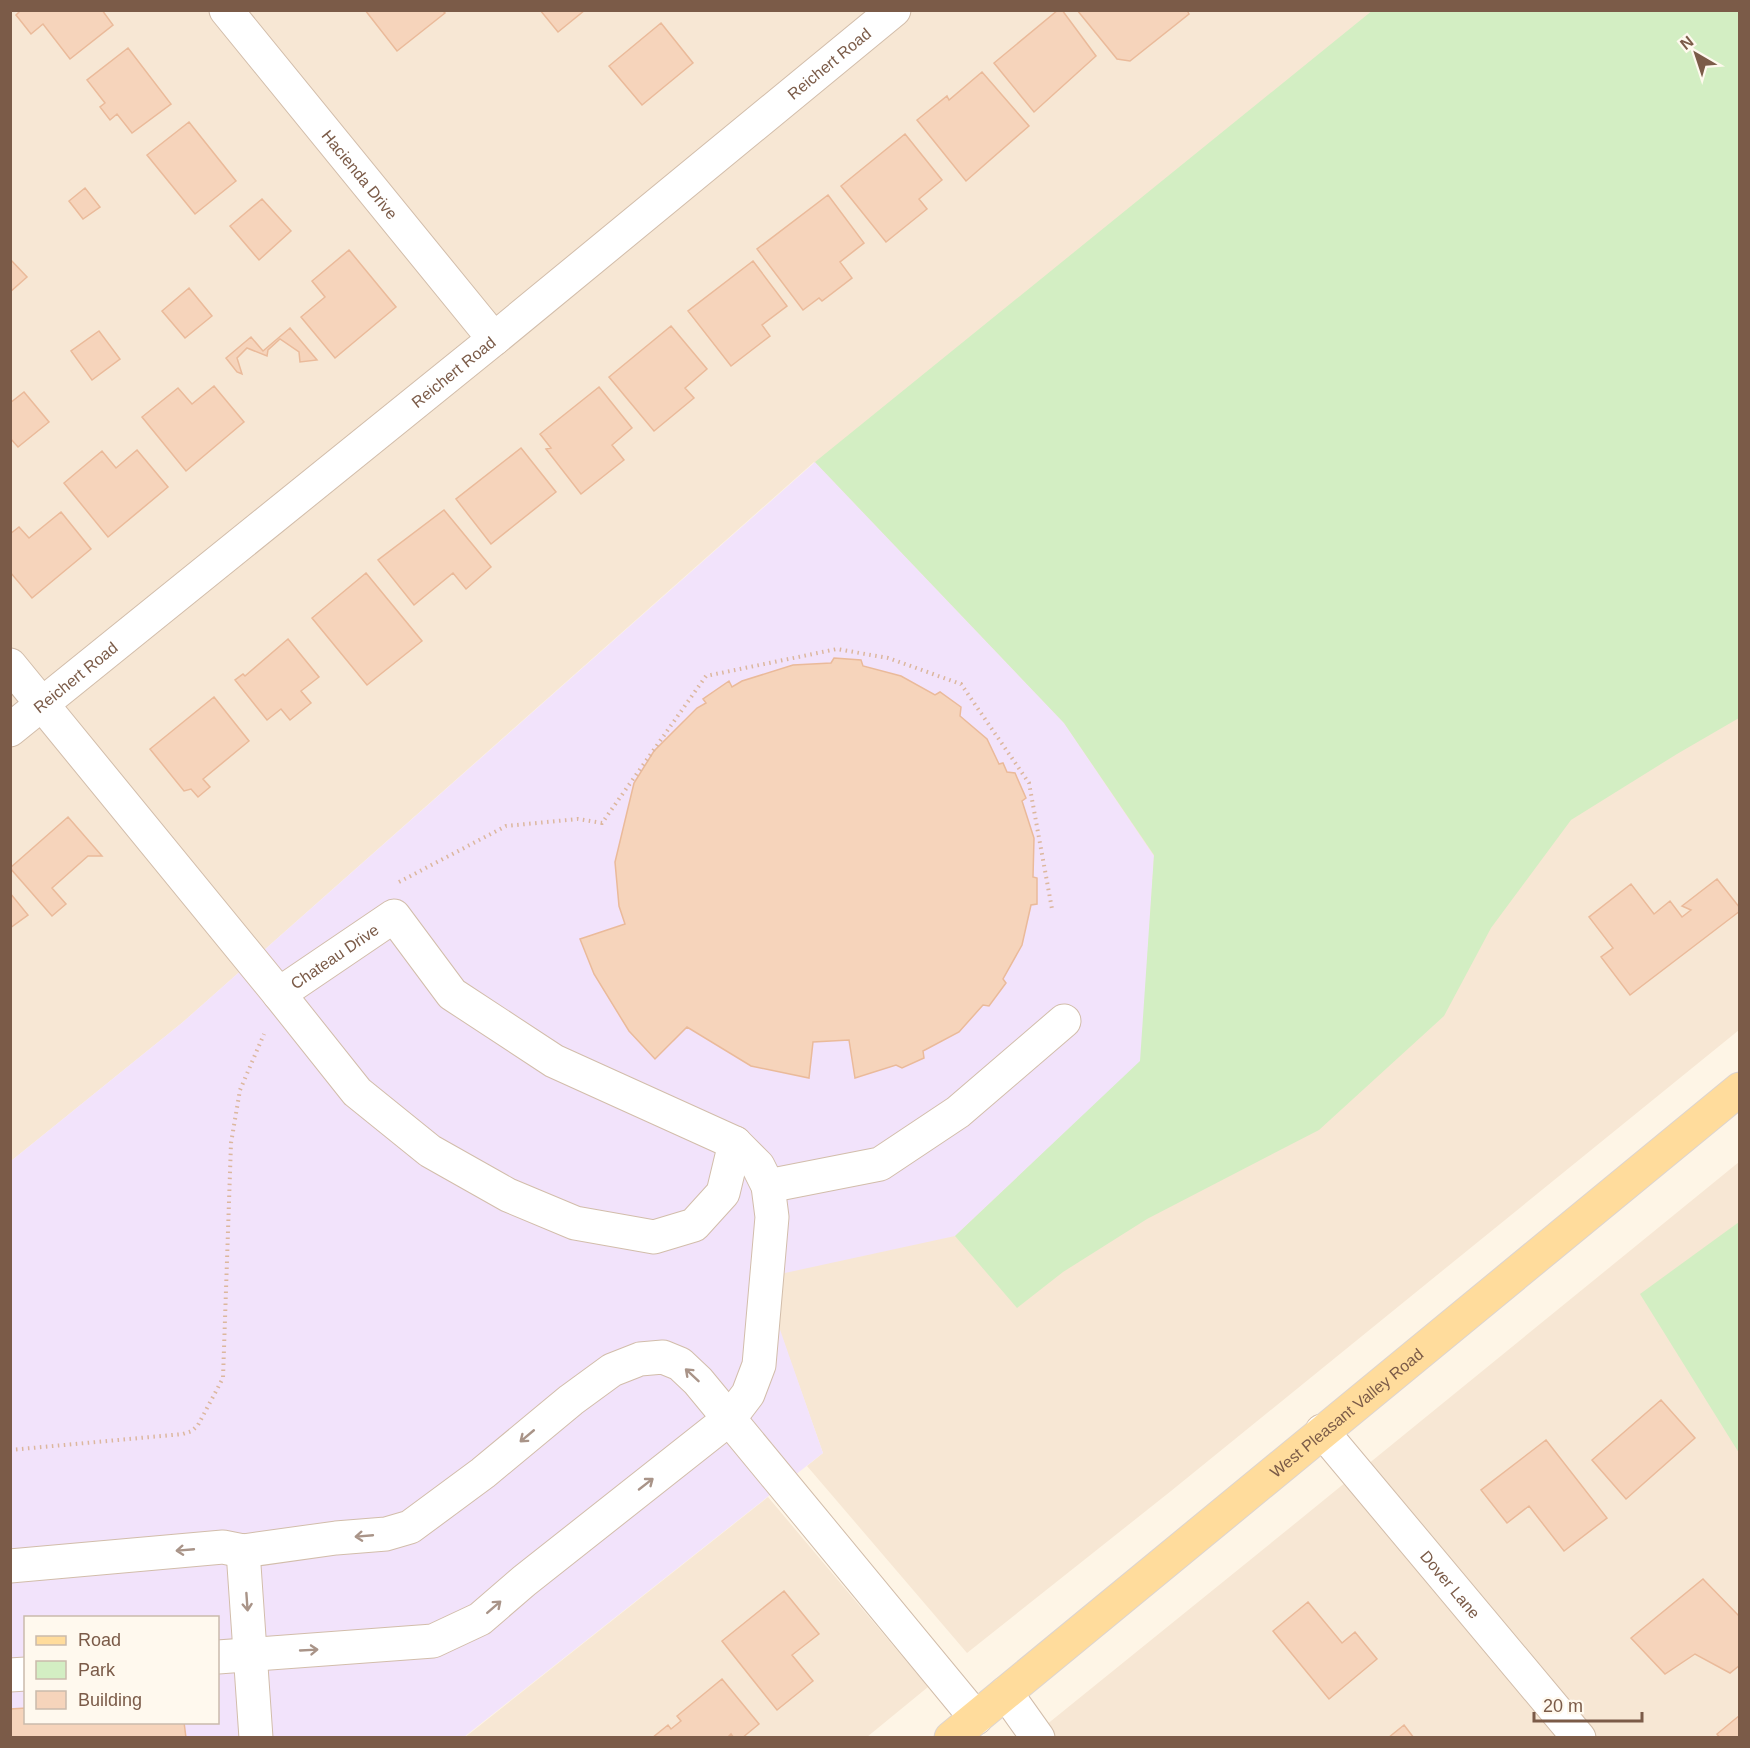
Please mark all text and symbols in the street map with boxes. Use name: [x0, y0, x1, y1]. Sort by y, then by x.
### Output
north arrow: [1666, 24, 1726, 84]
street label: Reichert Road: [784, 25, 874, 103]
text: N: [1677, 32, 1697, 53]
street label: Hacienda Drive: [318, 127, 401, 223]
street label: Reichert Road: [409, 333, 499, 411]
street label: Reichert Road: [31, 639, 121, 716]
street label: Chateau Drive: [288, 921, 382, 993]
street label: West Pleasant Valley Road: [1267, 1345, 1426, 1481]
one-way arrow: [684, 1368, 699, 1382]
one-way arrow: [519, 1430, 535, 1443]
one-way arrow: [637, 1478, 653, 1491]
one-way arrow: [355, 1531, 375, 1542]
one-way arrow: [176, 1545, 196, 1556]
street label: Dover Lane: [1417, 1547, 1483, 1622]
one-way arrow: [242, 1592, 253, 1612]
one-way arrow: [486, 1600, 501, 1614]
legend: [24, 1616, 219, 1724]
text: Road: [78, 1630, 121, 1650]
one-way arrow: [298, 1645, 318, 1656]
text: Park: [78, 1660, 116, 1680]
scale bar: [1534, 1685, 1642, 1723]
text: Building: [78, 1690, 142, 1710]
text: 20 m: [1543, 1696, 1583, 1716]

